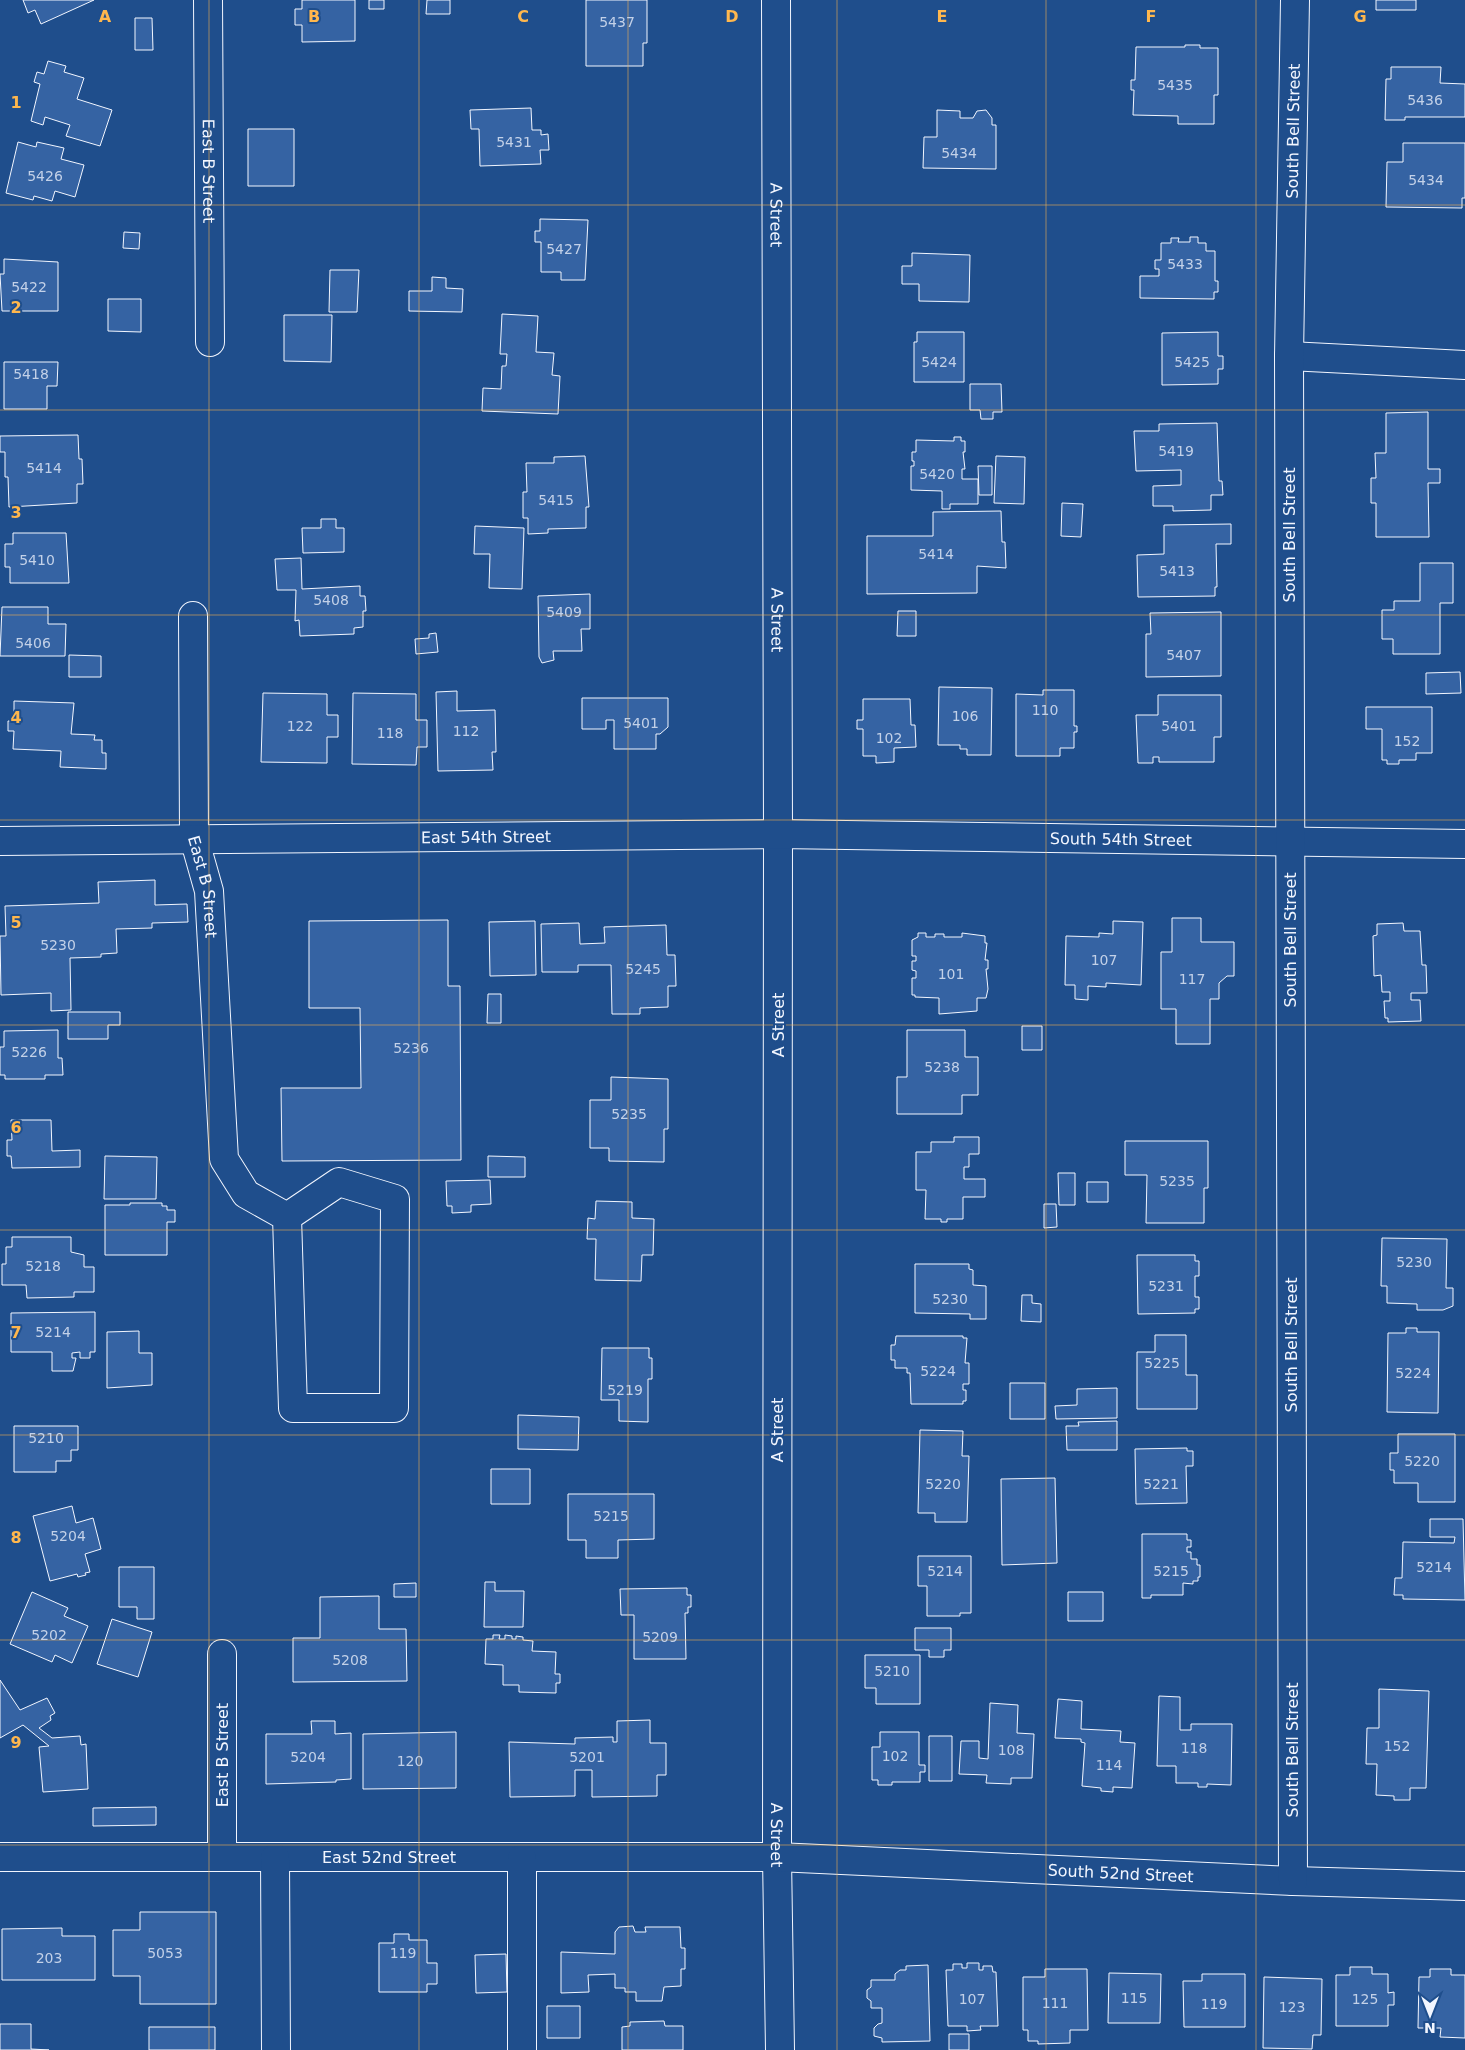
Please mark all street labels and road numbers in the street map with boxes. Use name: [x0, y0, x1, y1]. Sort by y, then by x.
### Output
street label: South Bell Street: [1283, 63, 1304, 199]
street label: East B Street: [199, 119, 218, 223]
street label: A Street: [766, 183, 786, 247]
street label: South Bell Street: [1280, 468, 1299, 603]
street label: A Street: [767, 588, 787, 652]
street label: East 54th Street: [421, 827, 551, 847]
street label: South 54th Street: [1050, 829, 1192, 850]
street label: East B Street: [184, 833, 221, 939]
street label: South Bell Street: [1281, 873, 1300, 1008]
street label: A Street: [769, 993, 788, 1057]
street label: South Bell Street: [1282, 1278, 1301, 1413]
street label: A Street: [768, 1398, 787, 1462]
street label: South Bell Street: [1283, 1683, 1302, 1818]
street label: East B Street: [213, 1703, 232, 1807]
street label: A Street: [767, 1803, 786, 1867]
street label: East 52nd Street: [322, 1848, 456, 1867]
street label: South 52nd Street: [1047, 1861, 1194, 1886]

